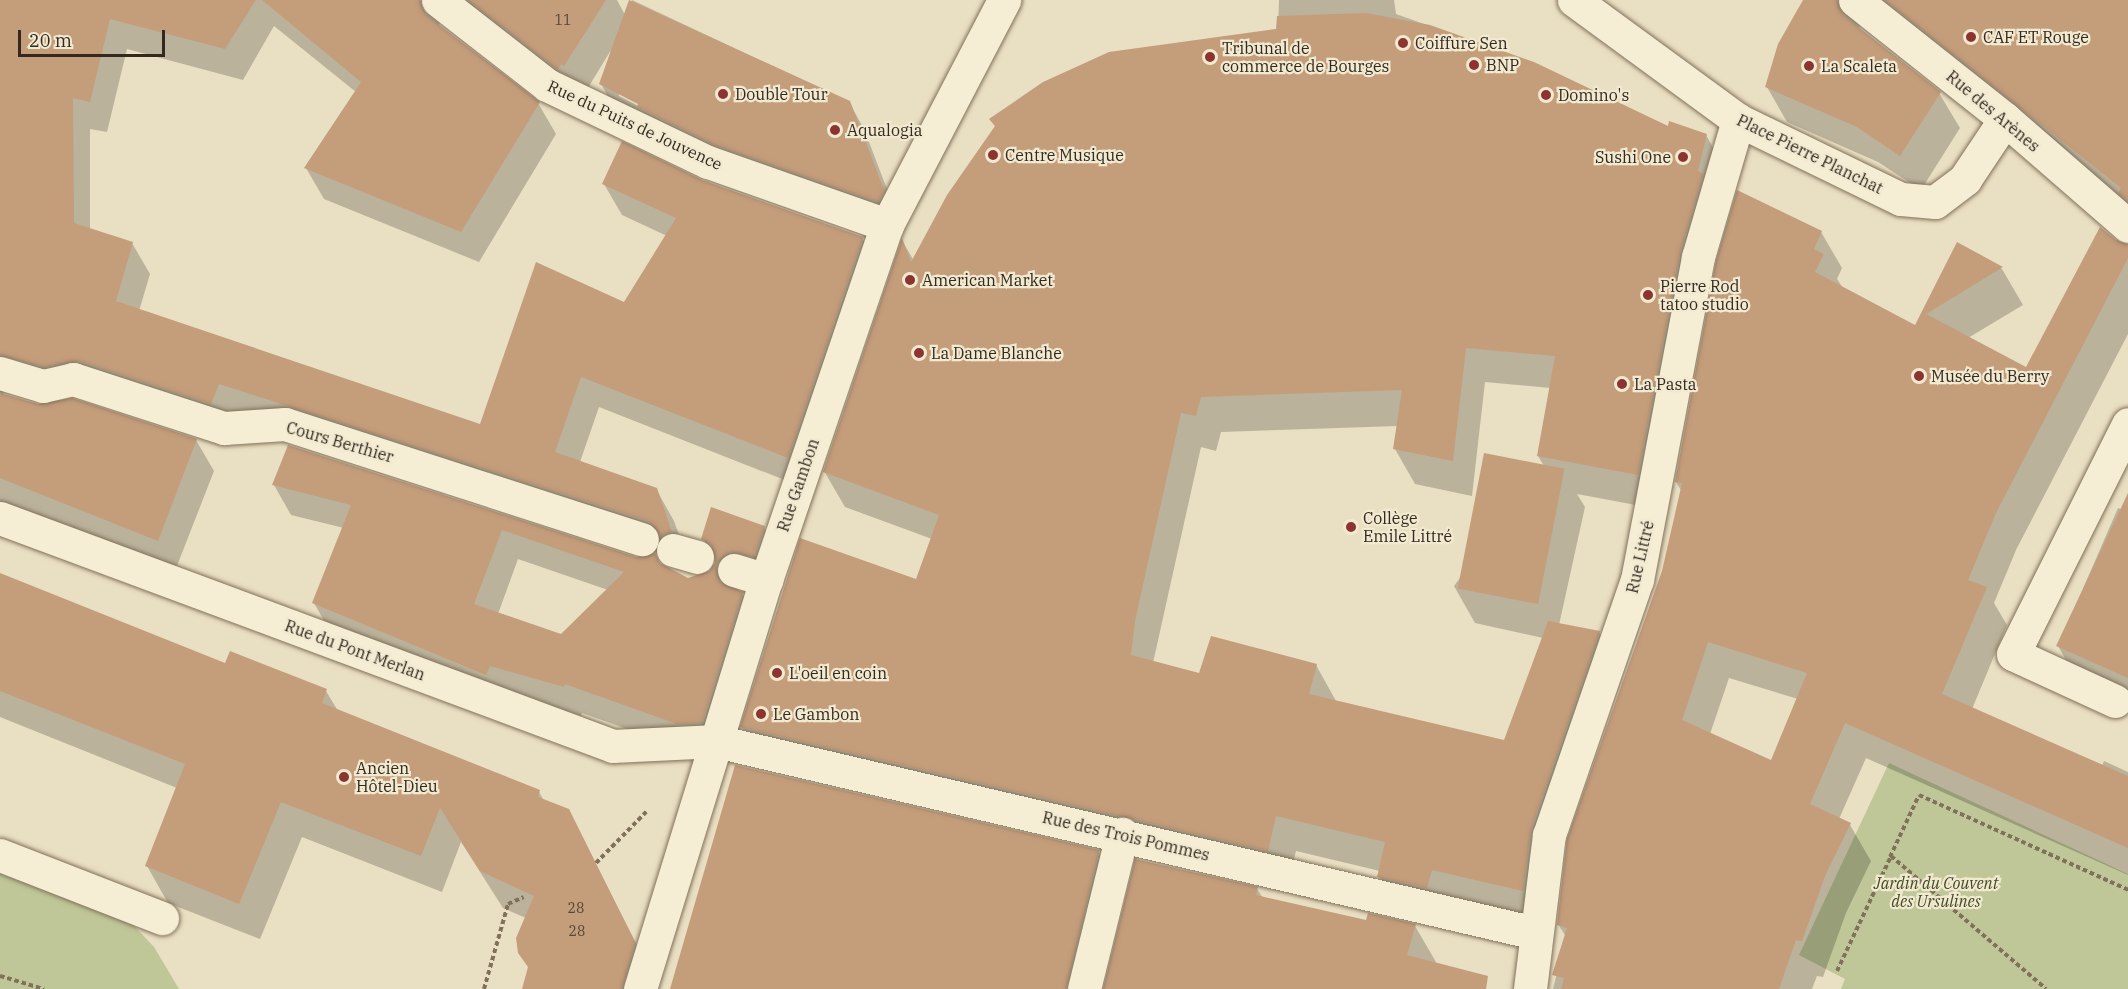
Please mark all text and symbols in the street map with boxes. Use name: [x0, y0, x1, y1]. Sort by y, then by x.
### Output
house number: 11: [555, 12, 571, 28]
scale bar: [21, 18, 168, 56]
place label: CAF ET Rouge: [1983, 27, 2089, 47]
text: 20 m: [29, 29, 72, 52]
marker: CAF ET Rouge: [1964, 30, 1978, 44]
place label: Coiffure Sen: [1415, 33, 1508, 53]
marker: Coiffure Sen: [1396, 36, 1410, 50]
place label: Tribunal de commerce de Bourges: [1222, 38, 1389, 76]
marker: Tribunal de commerce de Bourges: [1203, 50, 1217, 64]
place label: BNP: [1486, 55, 1519, 75]
place label: La Scaleta: [1821, 56, 1897, 76]
marker: BNP: [1467, 58, 1481, 72]
marker: La Scaleta: [1802, 59, 1816, 73]
street label: Rue des Arènes: [1942, 66, 2044, 156]
street label: Rue du Puits de Jouvence: [545, 76, 725, 174]
place label: Double Tour: [735, 84, 828, 104]
place label: Domino's: [1558, 85, 1629, 105]
marker: Double Tour: [716, 87, 730, 101]
marker: Domino's: [1539, 88, 1553, 102]
street label: Place Pierre Planchat: [1734, 110, 1886, 198]
place label: Aqualogia: [847, 120, 922, 140]
marker: Aqualogia: [828, 123, 842, 137]
place label: Centre Musique: [1005, 145, 1124, 165]
place label: Sushi One: [1595, 147, 1671, 167]
marker: Centre Musique: [986, 148, 1000, 162]
marker: Sushi One: [1676, 150, 1690, 164]
place label: American Market: [922, 270, 1053, 290]
marker: American Market: [903, 273, 917, 287]
place label: Pierre Rod tatoo studio: [1660, 276, 1749, 314]
marker: Pierre Rod tatoo studio: [1641, 288, 1655, 302]
place label: La Dame Blanche: [931, 343, 1062, 363]
marker: La Dame Blanche: [912, 346, 926, 360]
place label: Musée du Berry: [1931, 366, 2049, 386]
marker: Musée du Berry: [1912, 369, 1926, 383]
place label: La Pasta: [1634, 374, 1697, 394]
marker: La Pasta: [1615, 377, 1629, 391]
street label: Cours Berthier: [284, 418, 396, 466]
street label: Rue Gambon: [773, 436, 823, 534]
place label: Collège Emile Littré: [1363, 508, 1452, 546]
street label: Rue Littré: [1622, 519, 1658, 595]
marker: Collège Emile Littré: [1344, 520, 1358, 534]
street label: Rue du Pont Merlan: [282, 616, 428, 684]
place label: L'oeil en coin: [789, 663, 887, 683]
marker: L'oeil en coin: [770, 666, 784, 680]
place label: Le Gambon: [773, 704, 859, 724]
marker: Le Gambon: [754, 707, 768, 721]
place label: Ancien Hôtel-Dieu: [356, 758, 438, 796]
marker: Ancien Hôtel-Dieu: [337, 770, 351, 784]
street label: Rue des Trois Pommes: [1040, 807, 1212, 865]
park label: Jardin du Couvent des Ursulines: [1874, 873, 1998, 911]
house number: 28: [568, 900, 584, 916]
house number: 28: [569, 923, 585, 939]

